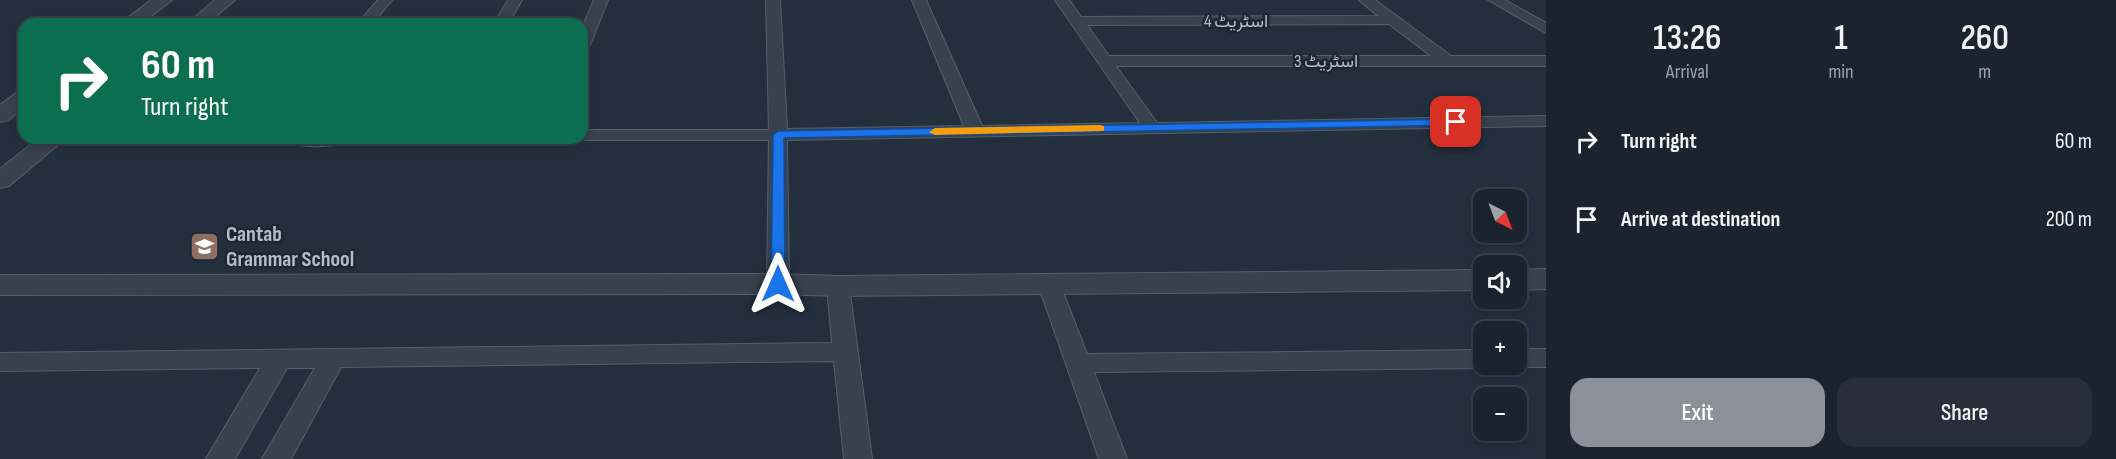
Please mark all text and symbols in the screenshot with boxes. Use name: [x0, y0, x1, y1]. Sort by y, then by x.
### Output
street label: اسٹریٹ 4: [1204, 11, 1268, 32]
text: 13:26: [1653, 17, 1721, 60]
text: 1: [1834, 17, 1848, 60]
text: 260: [1961, 17, 2009, 60]
text: 60 m: [141, 40, 215, 91]
icon: right: [42, 42, 120, 120]
street label: اسٹریٹ 3: [1294, 51, 1358, 72]
text: Arrival: [1666, 60, 1709, 84]
text: min: [1828, 60, 1854, 84]
text: m: [1978, 60, 1991, 84]
text: Turn right: [141, 91, 228, 123]
pin: [1430, 96, 1481, 147]
icon: arrive: [1439, 105, 1472, 138]
icon: right: [1570, 125, 1603, 158]
text: Turn right: [1621, 128, 1697, 155]
text: 60 m: [2055, 128, 2092, 155]
north arrow: [1473, 189, 1527, 243]
map controls: [1473, 189, 1527, 441]
icon: arrive: [1570, 203, 1603, 236]
text: Arrive at destination: [1621, 206, 1780, 233]
text: 200 m: [2046, 206, 2092, 233]
place label: Cantab Grammar School: [226, 221, 354, 273]
school or university icon: Cantab Grammar School: [189, 231, 221, 263]
position arrow: [746, 252, 810, 316]
button: sound: [1473, 255, 1527, 309]
button: +: [1473, 321, 1527, 375]
button: Exit: [1570, 378, 1825, 447]
button: Share: [1837, 378, 2092, 447]
button: −: [1473, 387, 1527, 441]

